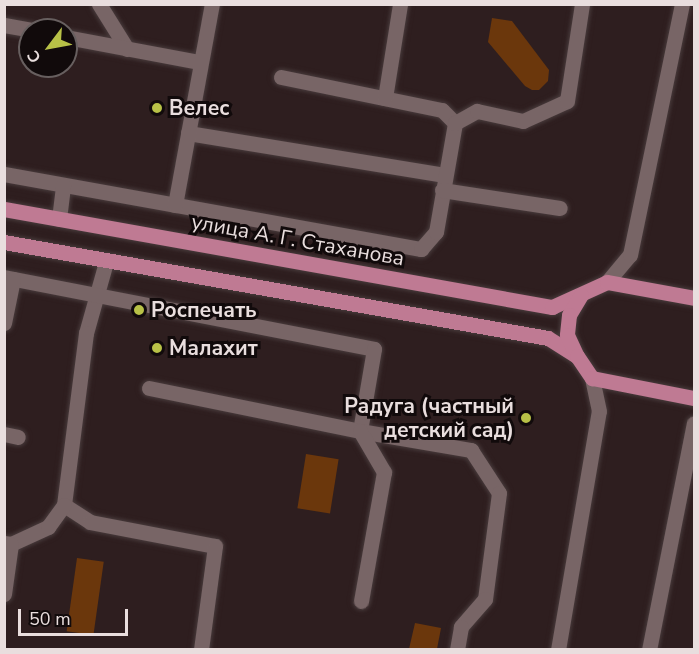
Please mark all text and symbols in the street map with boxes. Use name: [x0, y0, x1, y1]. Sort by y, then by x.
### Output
north arrow: [18, 18, 78, 78]
text: С: [22, 46, 47, 67]
place label: Велес: [169, 95, 230, 121]
marker: Велес: [150, 101, 164, 115]
street label: улица А. Г. Стаханова: [190, 209, 406, 271]
place label: Роспечать: [151, 297, 257, 323]
marker: Роспечать: [132, 303, 146, 317]
place label: Малахит: [169, 335, 258, 361]
marker: Малахит: [150, 341, 164, 355]
place label: Радуга (частный детский сад): [344, 393, 514, 443]
marker: Радуга (частный детский сад): [519, 411, 533, 425]
scale bar: [21, 597, 130, 635]
text: 50 m: [29, 607, 71, 631]

